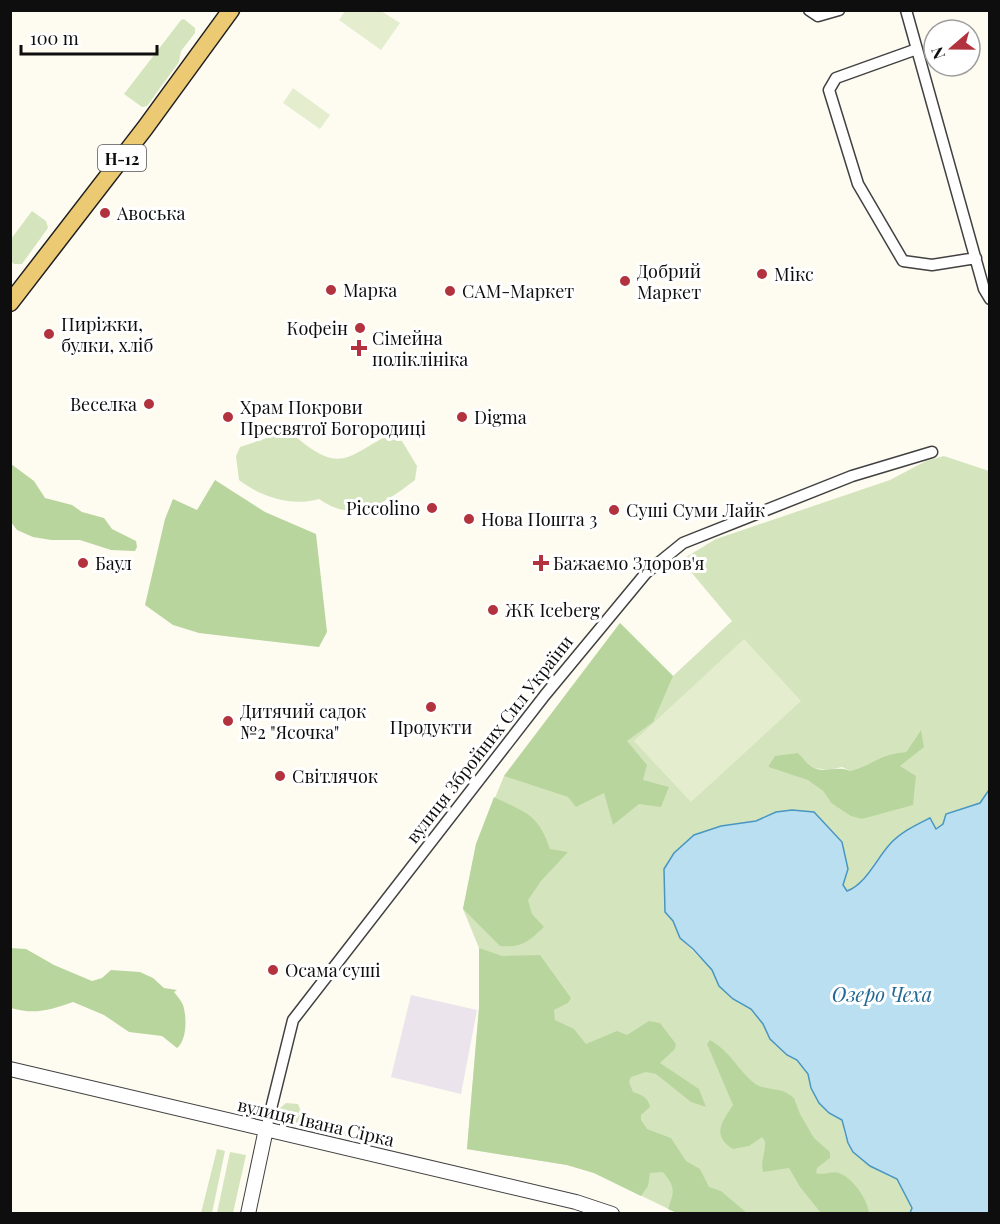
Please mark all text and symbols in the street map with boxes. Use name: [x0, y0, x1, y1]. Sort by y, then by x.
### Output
scale bar: [21, 18, 158, 56]
north arrow: [922, 18, 982, 78]
text: 100 m: [30, 26, 79, 50]
text: N: [925, 44, 949, 62]
road number: Н-12: [98, 145, 146, 171]
place label: Авоська: [116, 201, 185, 225]
marker: Авоська: [98, 206, 112, 220]
place label: Добрий Маркет: [637, 259, 701, 304]
place label: Мікс: [774, 262, 814, 286]
marker: Мікс: [755, 267, 769, 281]
marker: Добрий Маркет: [618, 274, 632, 288]
place label: Марка: [343, 278, 397, 302]
place label: САМ-Маркет: [462, 279, 574, 303]
marker: Марка: [324, 283, 338, 297]
marker: САМ-Маркет: [443, 284, 457, 298]
place label: Пиріжки, булки, хліб: [61, 312, 153, 357]
place label: Кофеін: [286, 316, 348, 340]
marker: Кофеін: [353, 321, 367, 335]
place label: Сімейна поліклініка: [372, 326, 468, 371]
marker: Пиріжки, булки, хліб: [42, 327, 56, 341]
marker: Сімейна поліклініка: [350, 339, 368, 357]
place label: Веселка: [70, 392, 137, 416]
place label: Храм Покрови Пресвятої Богородиці: [240, 395, 426, 440]
marker: Веселка: [142, 397, 156, 411]
place label: Digma: [474, 405, 527, 429]
marker: Храм Покрови Пресвятої Богородиці: [221, 410, 235, 424]
marker: Digma: [455, 410, 469, 424]
place label: Piccolino: [346, 496, 420, 520]
place label: Суші Суми Лайк: [626, 498, 765, 522]
marker: Piccolino: [425, 501, 439, 515]
marker: Суші Суми Лайк: [607, 503, 621, 517]
place label: Нова Пошта 3: [481, 507, 597, 531]
marker: Нова Пошта 3: [462, 512, 476, 526]
place label: Баул: [95, 551, 132, 575]
place label: Бажаємо Здоров'я: [553, 551, 705, 575]
marker: Баул: [76, 556, 90, 570]
marker: Бажаємо Здоров'я: [534, 556, 548, 570]
place label: ЖК Iceberg: [505, 598, 600, 622]
marker: ЖК Iceberg: [486, 603, 500, 617]
street label: вулиця Збройних Сил України: [400, 630, 578, 848]
place label: Дитячий садок №2 "Ясочка": [240, 699, 366, 744]
marker: Продукти: [424, 700, 438, 714]
marker: Дитячий садок №2 "Ясочка": [221, 714, 235, 728]
place label: Продукти: [390, 715, 472, 739]
place label: Світлячок: [292, 764, 378, 788]
marker: Світлячок: [273, 769, 287, 783]
place label: Осама суші: [285, 958, 381, 982]
marker: Осама суші: [266, 963, 280, 977]
water label: Озеро Чеха: [832, 980, 932, 1007]
street label: вулиця Івана Сірка: [235, 1092, 397, 1152]

